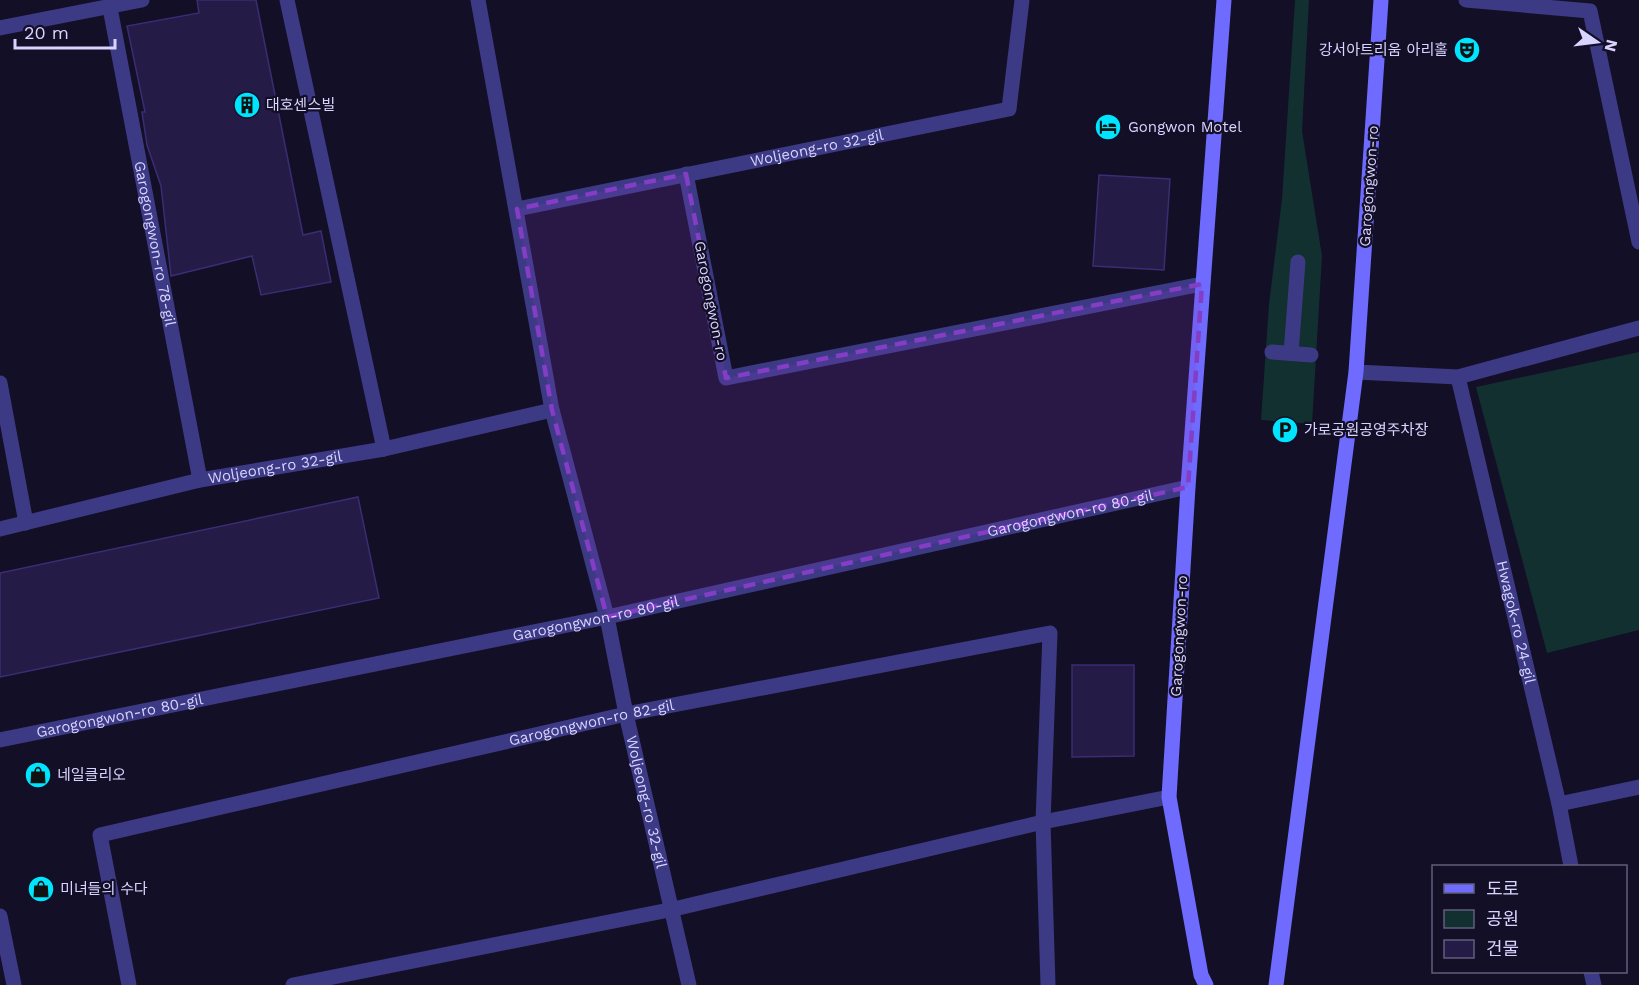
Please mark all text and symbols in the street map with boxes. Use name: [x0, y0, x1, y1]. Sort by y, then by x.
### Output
scale bar: [15, 12, 116, 50]
north arrow: [1567, 12, 1627, 72]
text: 20 m: [24, 22, 69, 43]
theatre icon: 강서아트리움 아리홀: [1452, 35, 1482, 65]
text: N: [1600, 37, 1622, 54]
place label: 강서아트리움 아리홀: [1319, 41, 1448, 59]
building icon: 대호센스빌: [232, 90, 262, 120]
place label: 대호센스빌: [266, 96, 335, 114]
hotel icon: Gongwon Motel: [1093, 112, 1123, 142]
place label: Gongwon Motel: [1128, 118, 1242, 136]
street label: Garogongwon-ro: [1356, 125, 1382, 247]
street label: Woljeong-ro 32-gil: [749, 126, 885, 170]
street label: Garogongwon-ro 78-gil: [130, 160, 180, 328]
street label: Garogongwon-ro: [691, 240, 731, 362]
parking icon: 가로공원공영주차장: [1270, 415, 1300, 445]
place label: 가로공원공영주차장: [1304, 421, 1428, 439]
street label: Woljeong-ro 32-gil: [207, 447, 344, 487]
street label: Garogongwon-ro 80-gil: [986, 486, 1155, 541]
street label: Hwagok-ro 24-gil: [1493, 559, 1539, 686]
street label: Garogongwon-ro: [1167, 575, 1191, 697]
street label: Garogongwon-ro 80-gil: [511, 592, 681, 645]
street label: Garogongwon-ro 80-gil: [35, 690, 205, 741]
street label: Garogongwon-ro 82-gil: [507, 696, 676, 750]
street label: Woljeong-ro 32-gil: [622, 734, 671, 870]
shop icon: 네일클리오: [23, 760, 53, 790]
place label: 네일클리오: [57, 766, 126, 784]
legend: [1432, 865, 1627, 973]
shop icon: 미녀들의 수다: [26, 874, 56, 904]
text: 도로: [1486, 878, 1519, 899]
place label: 미녀들의 수다: [60, 880, 148, 898]
text: 공원: [1486, 908, 1519, 929]
text: 건물: [1486, 938, 1519, 959]

